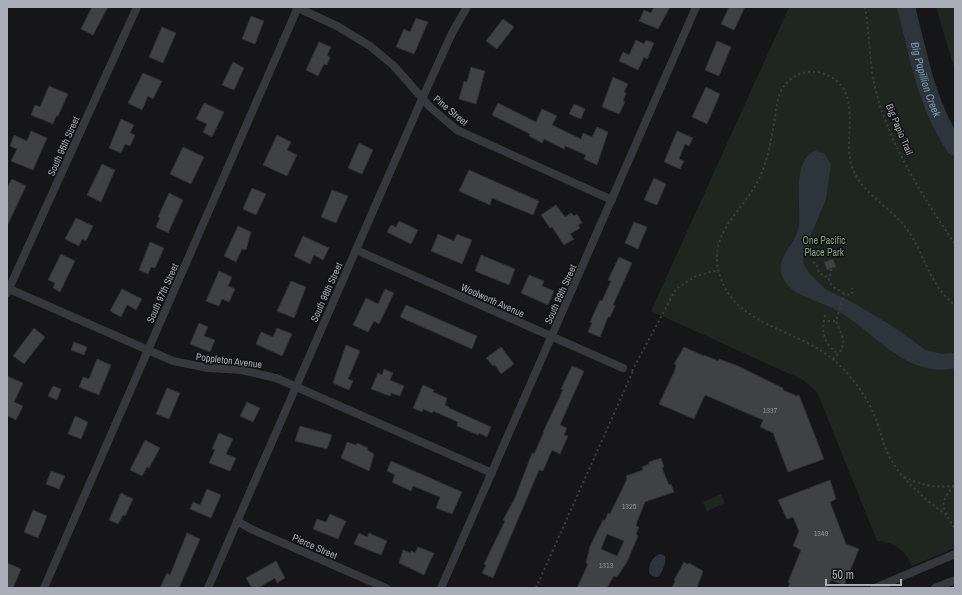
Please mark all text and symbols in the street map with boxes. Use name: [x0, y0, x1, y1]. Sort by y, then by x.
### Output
water label: Big Papillion Creek: [908, 40, 945, 119]
street label: Pine Street: [431, 92, 471, 129]
street label: Big Papio Trail: [883, 102, 916, 157]
street label: South 96th Street: [45, 114, 83, 178]
park label: One Pacific Place Park: [803, 234, 845, 259]
street label: South 98th Street: [308, 260, 346, 324]
street label: South 97th Street: [144, 261, 182, 325]
street label: South 99th Street: [542, 262, 580, 326]
street label: Woolworth Avenue: [459, 281, 527, 320]
street label: Poppleton Avenue: [195, 350, 263, 371]
house number: 1337: [763, 405, 778, 415]
house number: 1325: [622, 501, 637, 511]
house number: 1349: [814, 528, 829, 538]
street label: Pierce Street: [290, 531, 340, 562]
house number: 1313: [599, 560, 614, 570]
scale bar: [826, 561, 901, 587]
text: 50 m: [832, 567, 854, 583]

